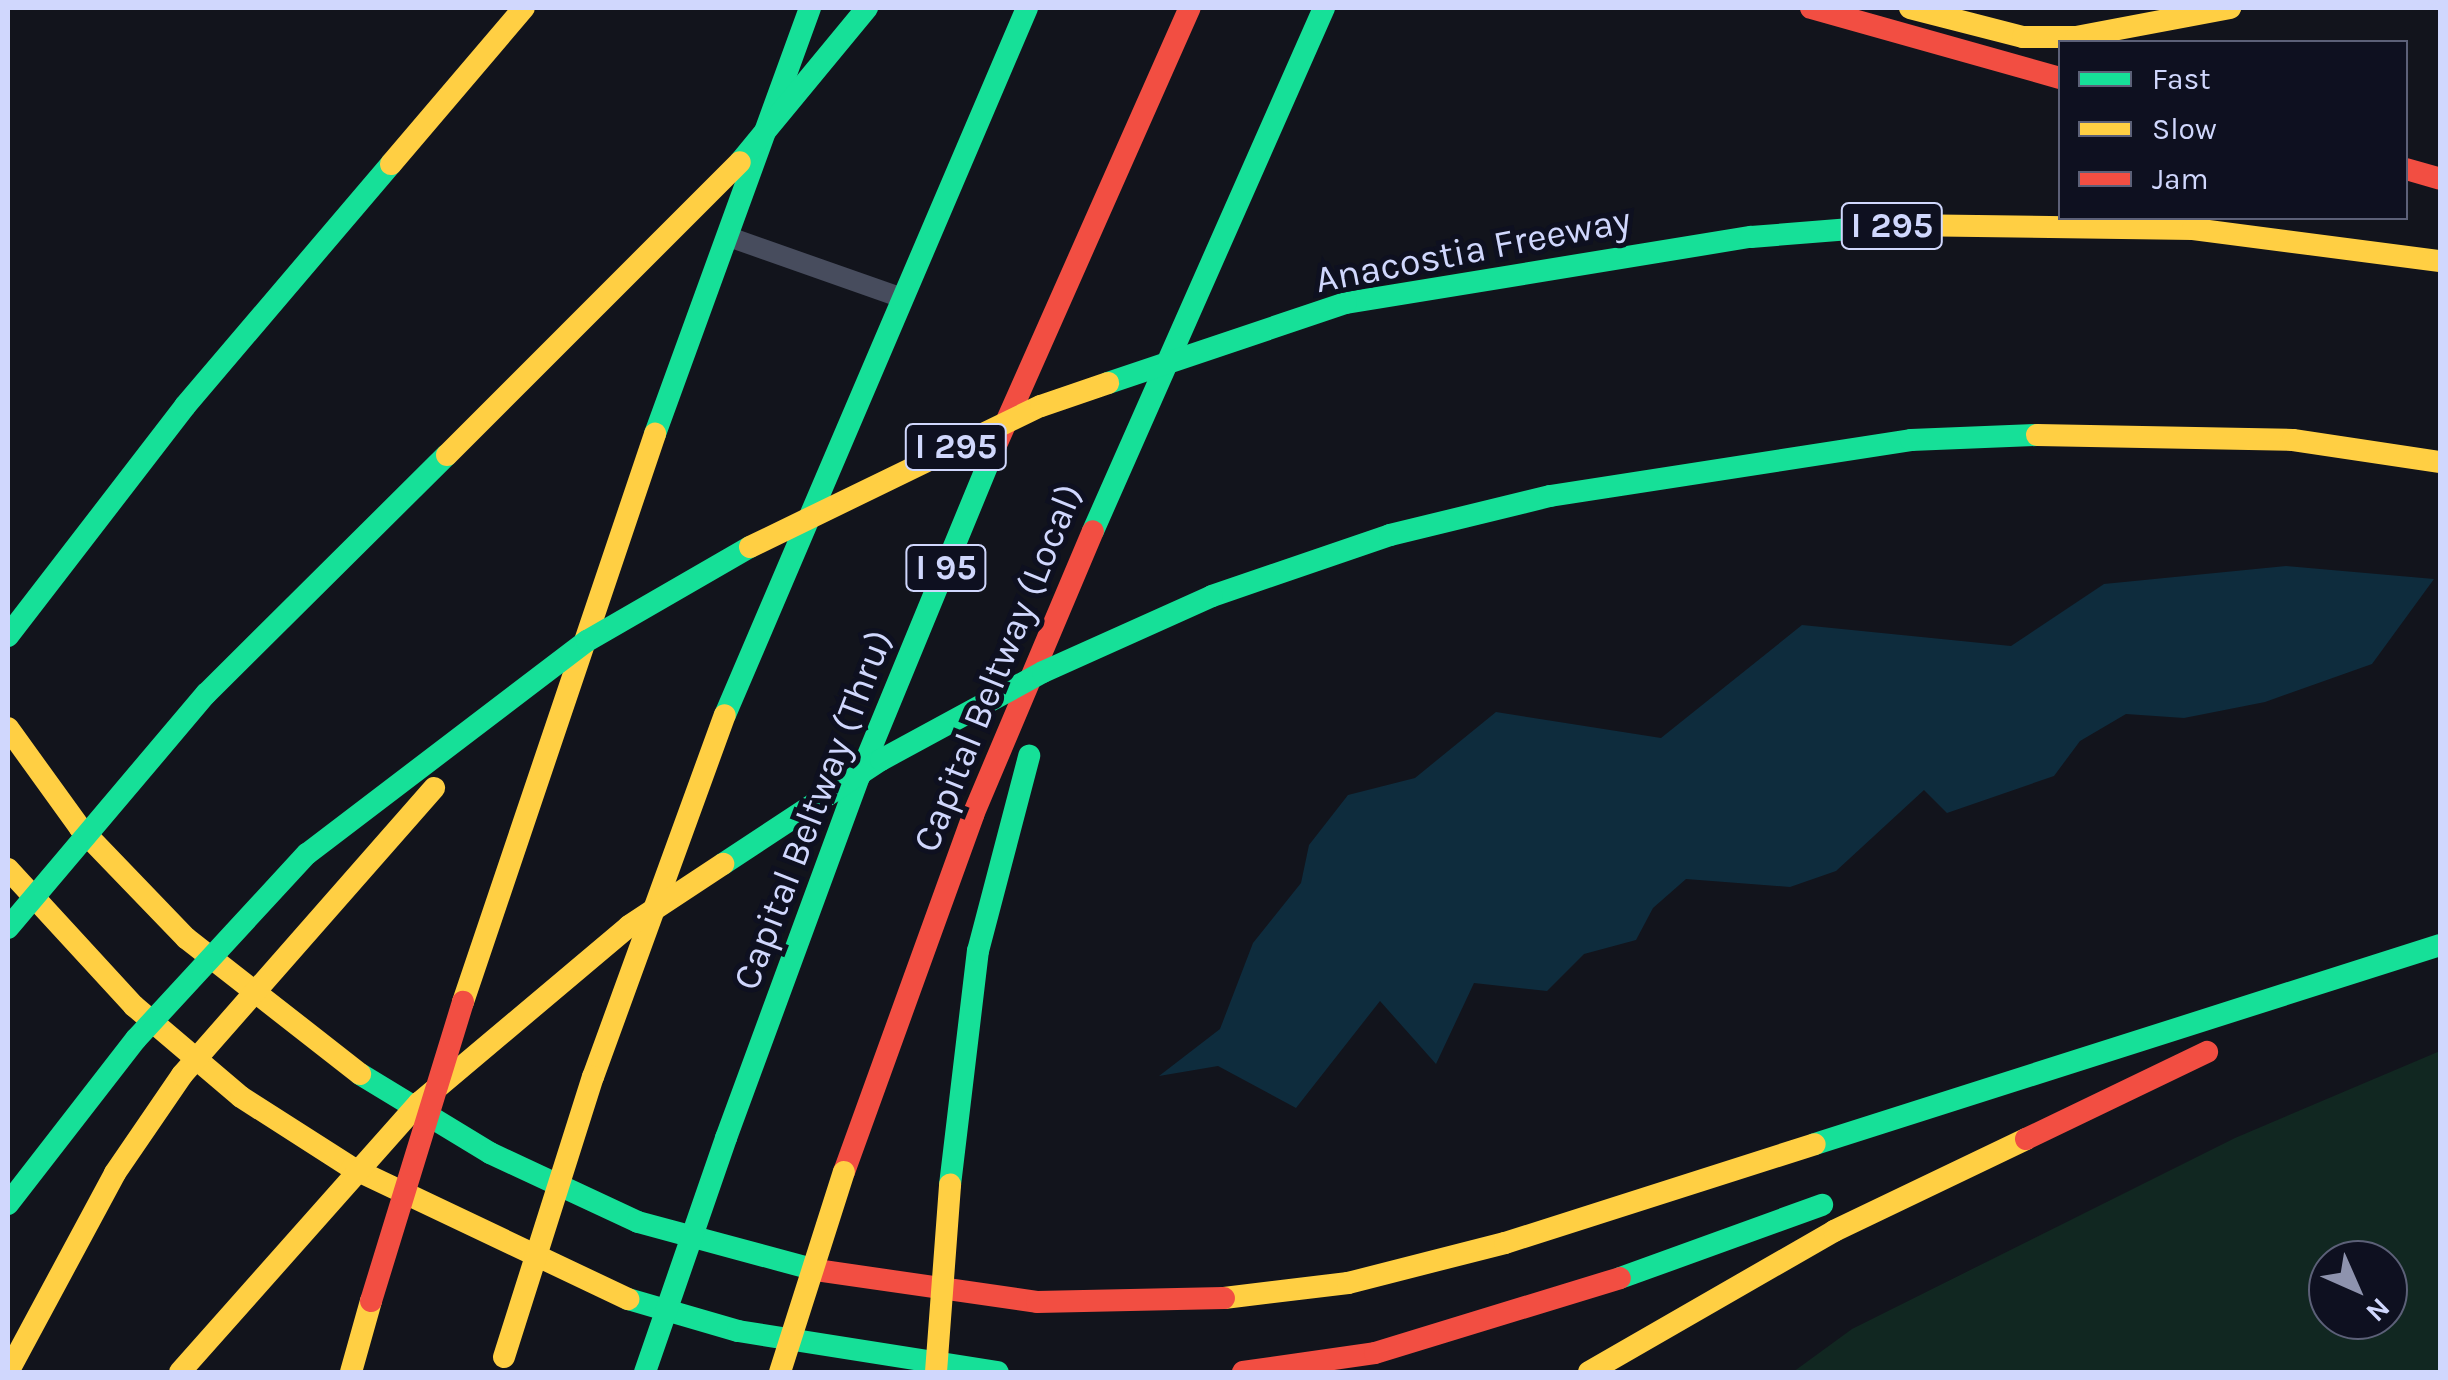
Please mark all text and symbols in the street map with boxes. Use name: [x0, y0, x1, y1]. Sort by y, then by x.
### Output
legend: [2058, 40, 2408, 220]
text: Fast: [2152, 61, 2211, 97]
text: Slow: [2152, 111, 2217, 147]
text: Jam: [2152, 161, 2209, 197]
road number: I 295: [1840, 196, 1944, 256]
street label: Anacostia Freeway: [1311, 197, 1635, 303]
road number: I 295: [904, 417, 1008, 477]
street label: Capital Beltway (Local): [903, 477, 1093, 859]
road number: I 95: [904, 538, 988, 598]
street label: Capital Beltway (Thru): [723, 624, 903, 996]
north arrow: [2308, 1240, 2408, 1340]
text: N: [2359, 1291, 2397, 1329]

